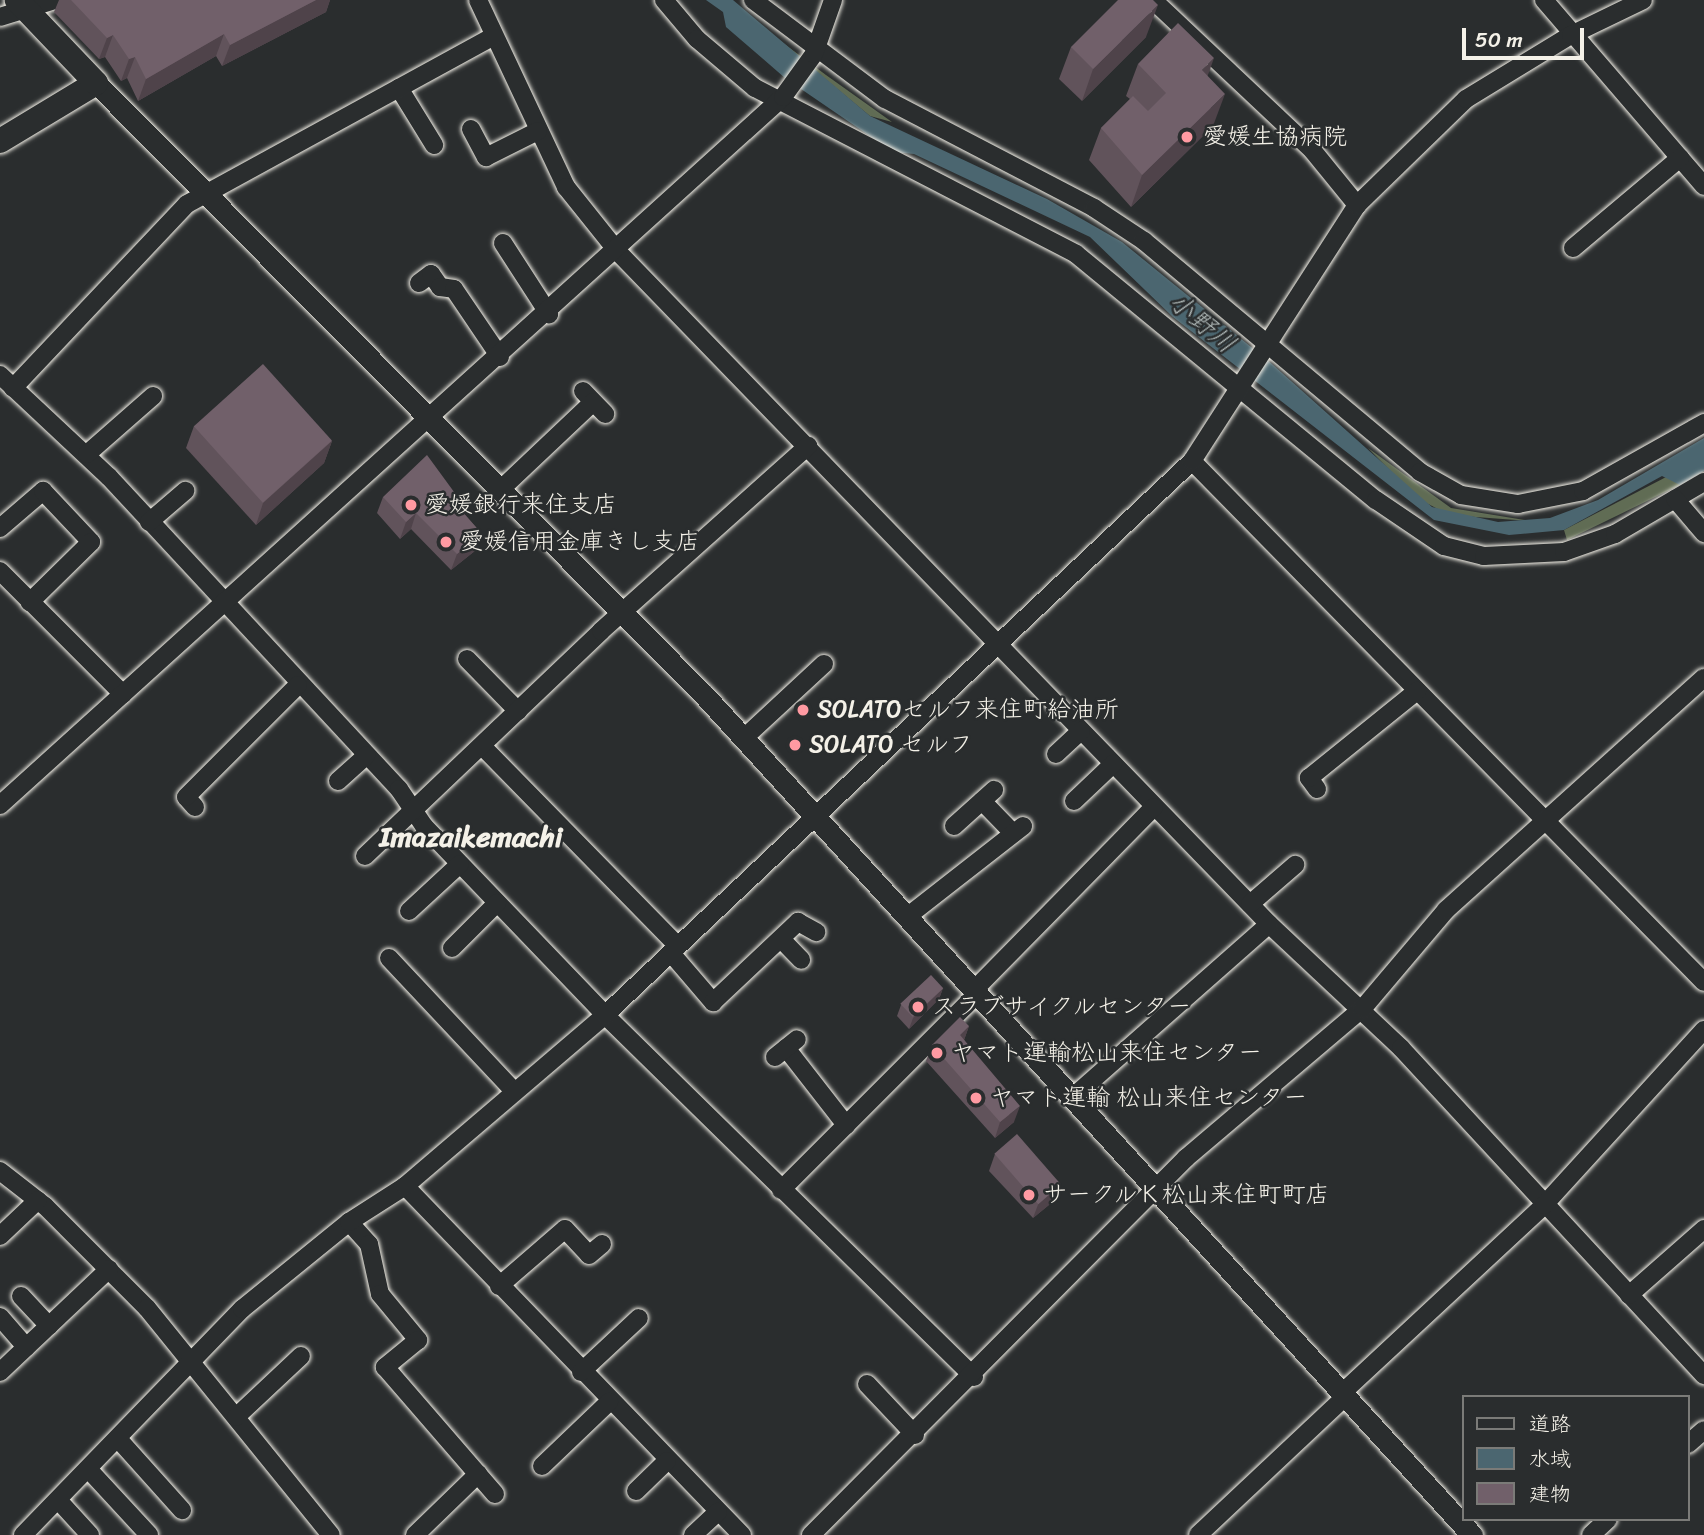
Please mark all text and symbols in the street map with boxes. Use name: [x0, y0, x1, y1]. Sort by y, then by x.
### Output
scale bar: [1466, 14, 1588, 58]
text: 50 m: [1475, 21, 1523, 59]
place label: 愛媛生協病院: [1203, 123, 1347, 151]
marker: 愛媛生協病院: [1177, 127, 1197, 147]
water label: 小野川: [1162, 286, 1242, 360]
place label: 愛媛銀行来住支店: [425, 491, 617, 519]
marker: 愛媛銀行来住支店: [403, 497, 419, 513]
place label: 愛媛信用金庫きし支店: [460, 528, 700, 556]
marker: 愛媛信用金庫きし支店: [438, 534, 454, 550]
place label: SOLATOセルフ来住町給油所: [817, 696, 1118, 724]
marker: SOLATOセルフ来住町給油所: [795, 702, 811, 718]
place label: SOLATO セルフ: [809, 731, 972, 759]
marker: SOLATO セルフ: [787, 737, 803, 753]
district label: Imazaikemachi: [380, 820, 562, 854]
place label: スラブサイクルセンター: [932, 993, 1196, 1021]
marker: スラブサイクルセンター: [910, 999, 926, 1015]
place label: ヤマト運輸松山来住センター: [951, 1039, 1263, 1067]
marker: ヤマト運輸松山来住センター: [929, 1045, 945, 1061]
place label: ヤマト運輸 松山来住センター: [990, 1084, 1308, 1112]
marker: ヤマト運輸 松山来住センター: [968, 1090, 984, 1106]
place label: サークルＫ松山来住町町店: [1043, 1181, 1331, 1209]
marker: サークルＫ松山来住町町店: [1021, 1187, 1037, 1203]
legend: [1462, 1395, 1690, 1521]
text: 道路: [1529, 1405, 1571, 1443]
text: 水域: [1529, 1440, 1571, 1478]
text: 建物: [1529, 1475, 1571, 1513]

